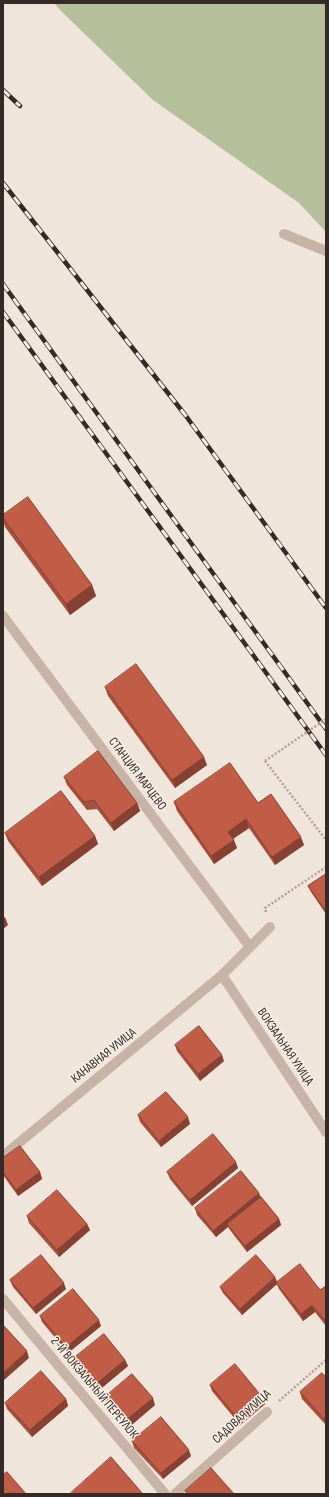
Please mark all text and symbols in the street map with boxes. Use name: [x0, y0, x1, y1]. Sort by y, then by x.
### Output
street label: СТАНЦИЯ МАРЦЕВО: [105, 734, 169, 814]
street label: ВОКЗАЛЬНАЯ УЛИЦА: [253, 1005, 317, 1089]
street label: КАНАВНАЯ УЛИЦА: [68, 1025, 140, 1087]
street label: 2-Й ВОКЗАЛЬНЫЙ ПЕРЕУЛОК: [47, 1334, 141, 1442]
street label: САДОВАЯ УЛИЦА: [210, 1387, 274, 1447]

